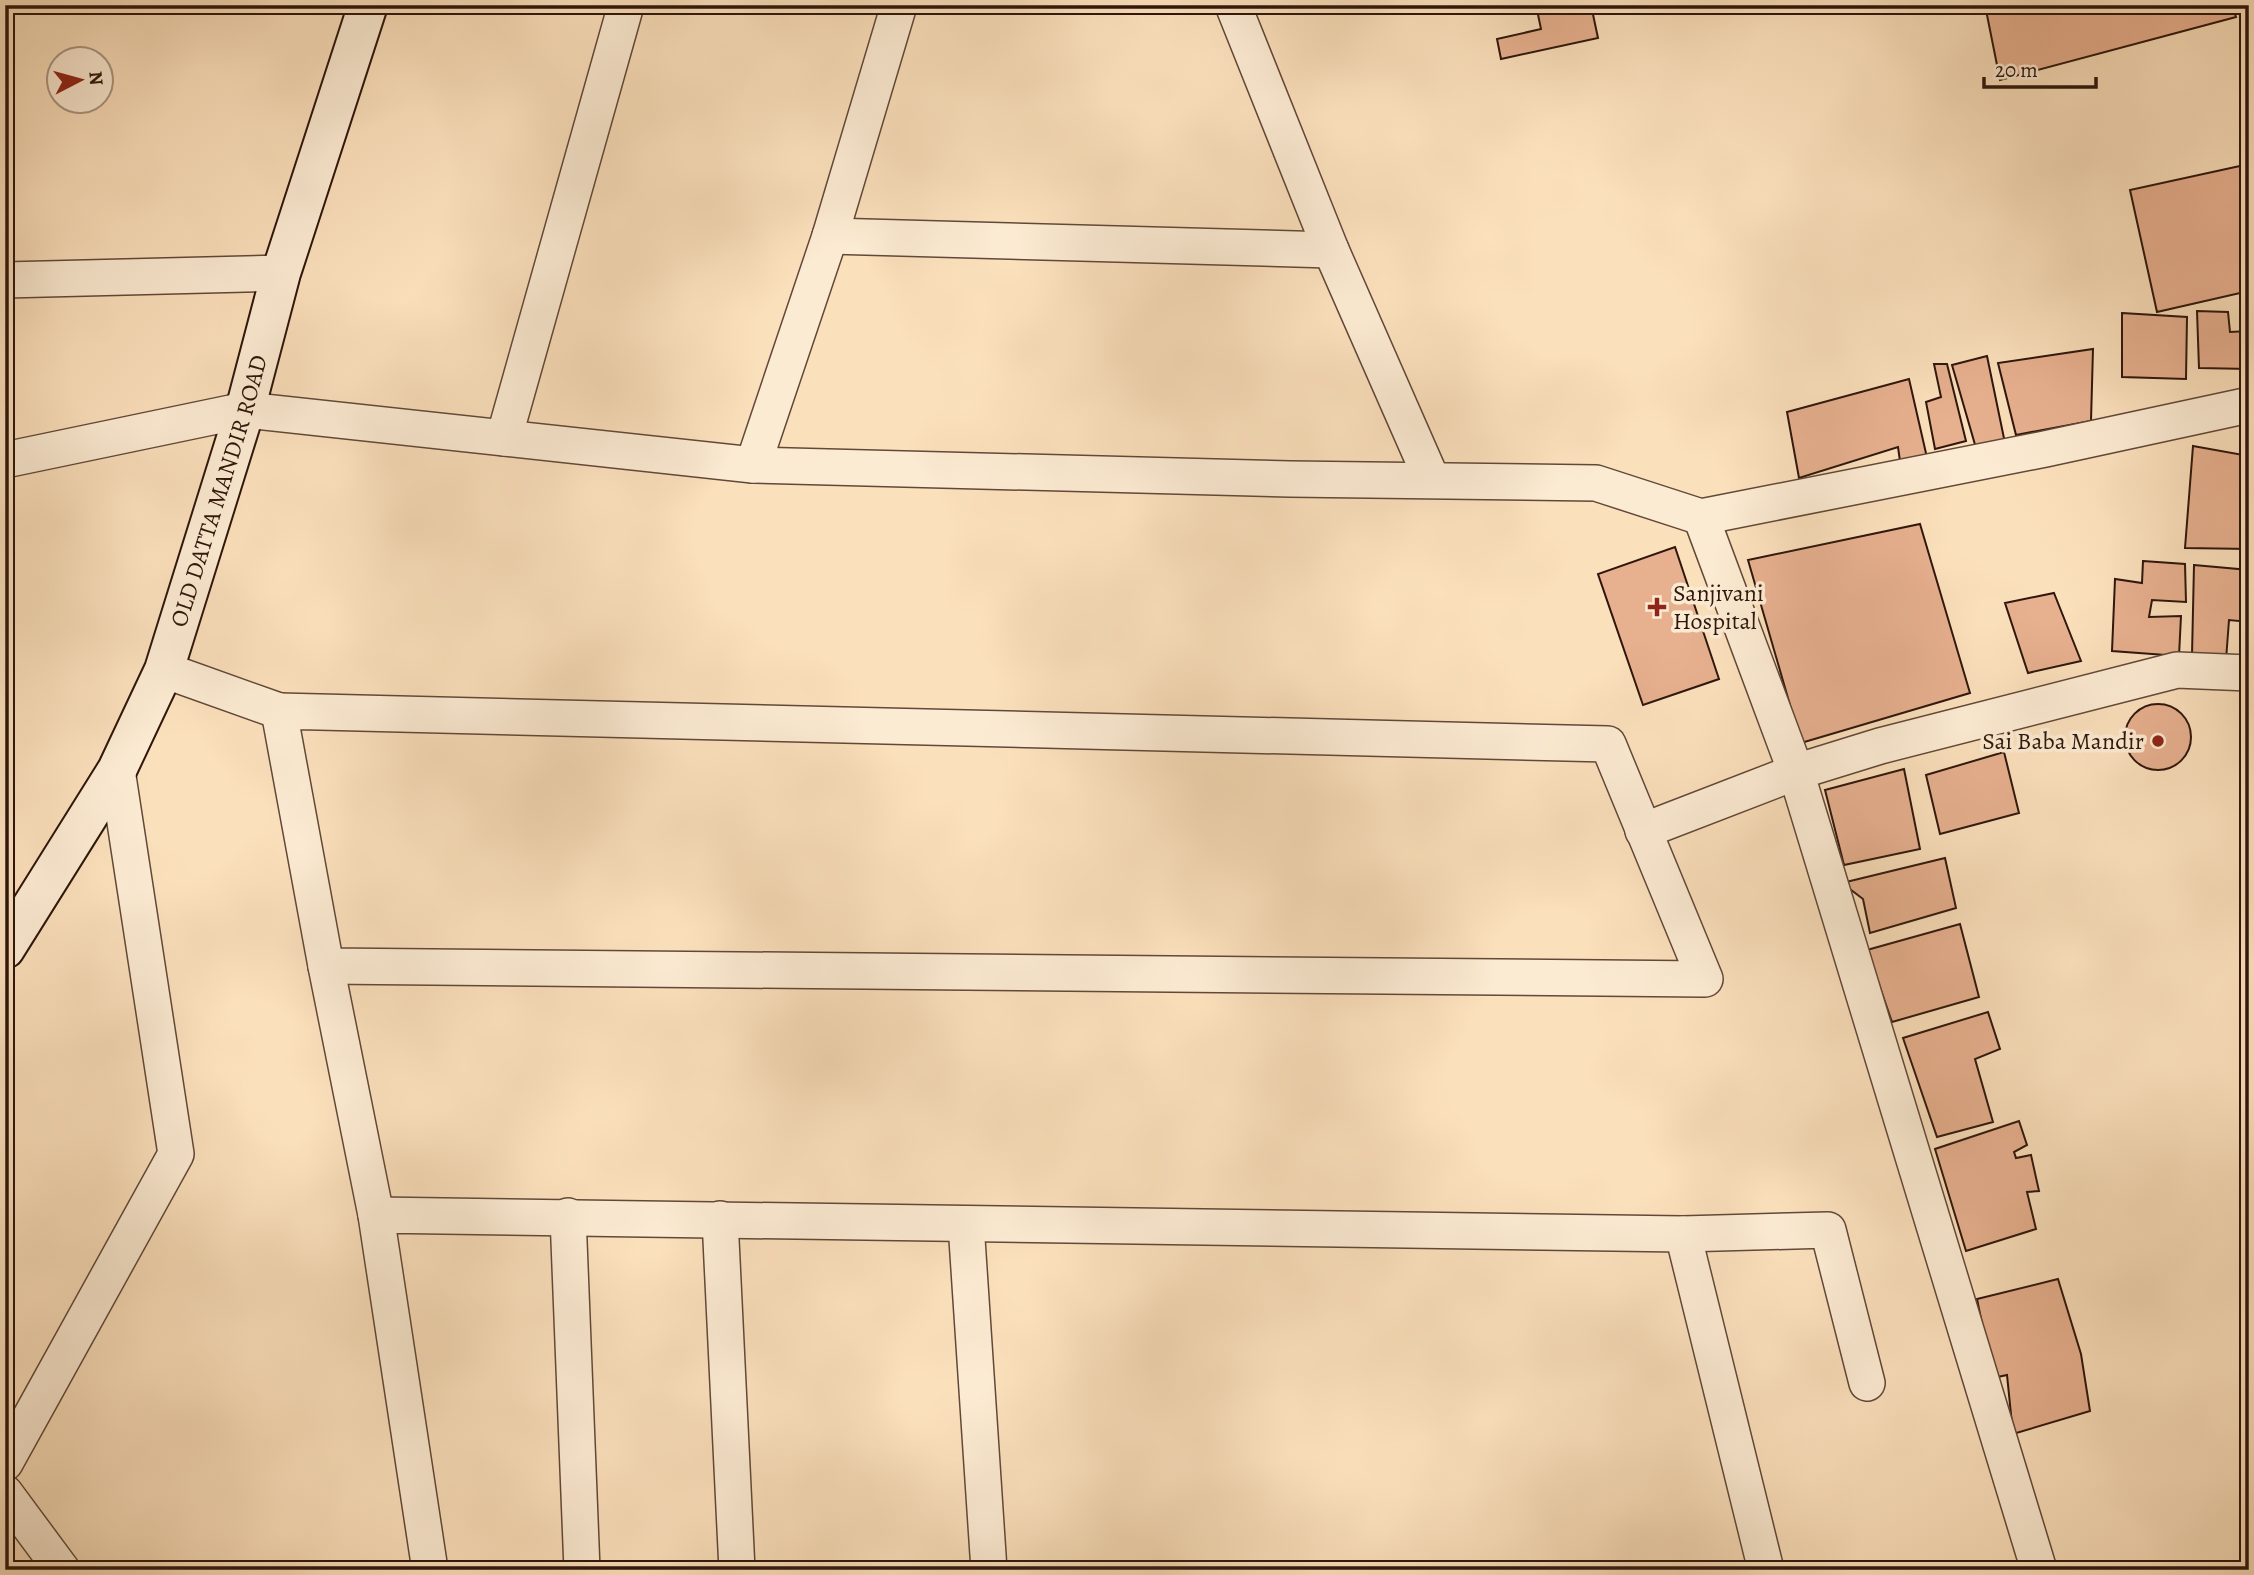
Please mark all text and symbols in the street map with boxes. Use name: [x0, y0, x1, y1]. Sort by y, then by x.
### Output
north arrow: [46, 46, 116, 116]
scale bar: [1984, 46, 2096, 90]
text: 20 m: [1995, 56, 2038, 84]
text: N: [82, 70, 110, 87]
street label: OLD DATTA MANDIR ROAD: [162, 351, 275, 631]
place label: Sanjivani Hospital: [1673, 577, 1764, 637]
marker: Sanjivani Hospital: [1647, 597, 1667, 617]
place label: Sai Baba Mandir: [1982, 725, 2144, 757]
marker: Sai Baba Mandir: [2150, 733, 2166, 749]

